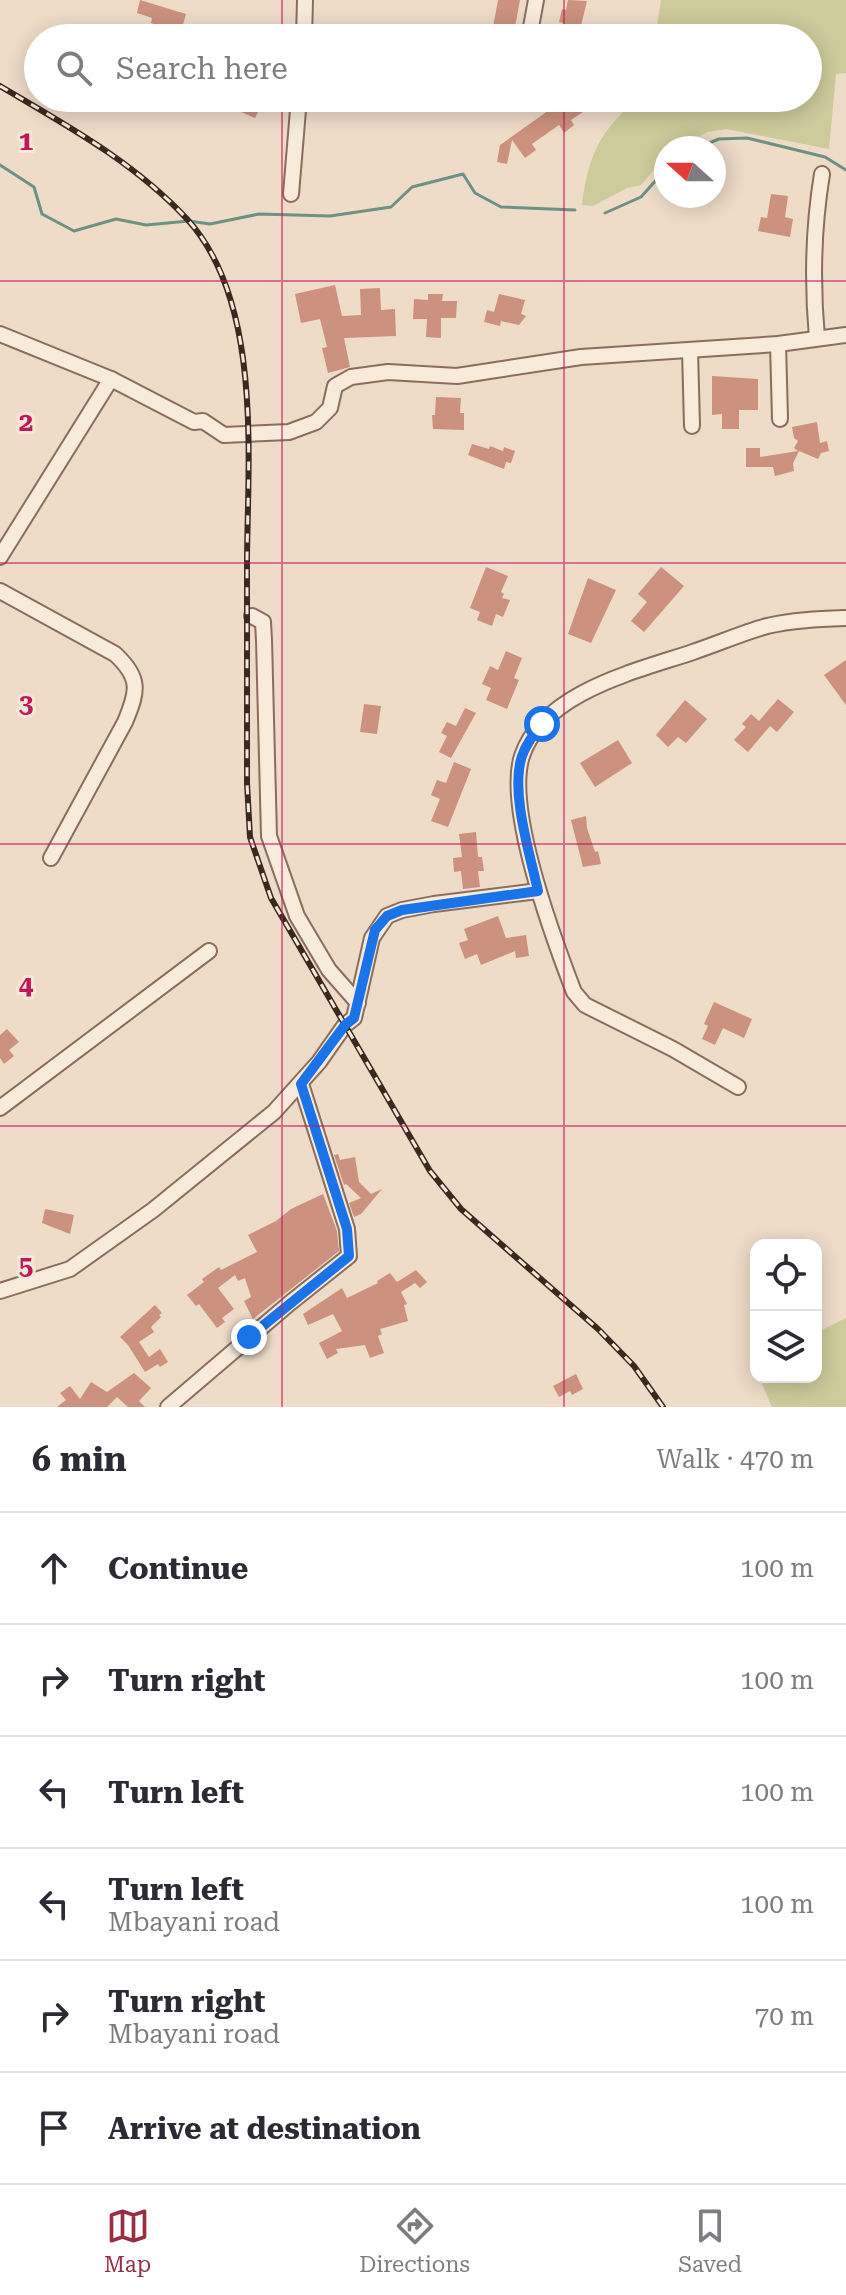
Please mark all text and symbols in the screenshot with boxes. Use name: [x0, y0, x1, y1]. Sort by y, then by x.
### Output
search box: [24, 24, 822, 112]
icon: search: [52, 46, 96, 90]
text: Search here: [116, 51, 288, 86]
text: 1: [19, 126, 33, 156]
north arrow: [654, 136, 726, 208]
text: 2: [19, 407, 33, 437]
text: 3: [19, 689, 33, 719]
route start: [524, 706, 560, 742]
text: 4: [19, 970, 34, 1000]
map controls: [750, 1239, 822, 1383]
button: locate: [750, 1239, 822, 1311]
text: 5: [19, 1251, 33, 1281]
button: layers: [750, 1311, 822, 1383]
route end: [231, 1319, 267, 1355]
text: 6 min: [32, 1439, 127, 1479]
text: Walk · 470 m: [656, 1444, 814, 1474]
icon: ahead: [32, 1546, 76, 1590]
text: Continue: [108, 1551, 248, 1586]
text: 100 m: [740, 1553, 814, 1583]
icon: right: [32, 1658, 76, 1702]
text: Turn right: [108, 1663, 265, 1698]
text: 100 m: [740, 1665, 814, 1695]
icon: left: [32, 1770, 76, 1814]
text: Turn left: [108, 1775, 244, 1810]
text: 100 m: [740, 1777, 814, 1807]
text: Turn left: [108, 1872, 244, 1907]
icon: left: [32, 1882, 76, 1926]
text: 100 m: [740, 1889, 814, 1919]
text: Mbayani road: [108, 1907, 280, 1937]
text: Turn right: [108, 1984, 265, 2019]
icon: right: [32, 1994, 76, 2038]
text: 70 m: [755, 2001, 814, 2031]
text: Mbayani road: [108, 2019, 280, 2049]
icon: arrive: [32, 2106, 76, 2150]
text: Arrive at destination: [108, 2111, 421, 2146]
tab: Map: [104, 2204, 151, 2277]
tab: Directions: [359, 2204, 470, 2277]
tab: Saved: [678, 2204, 742, 2277]

